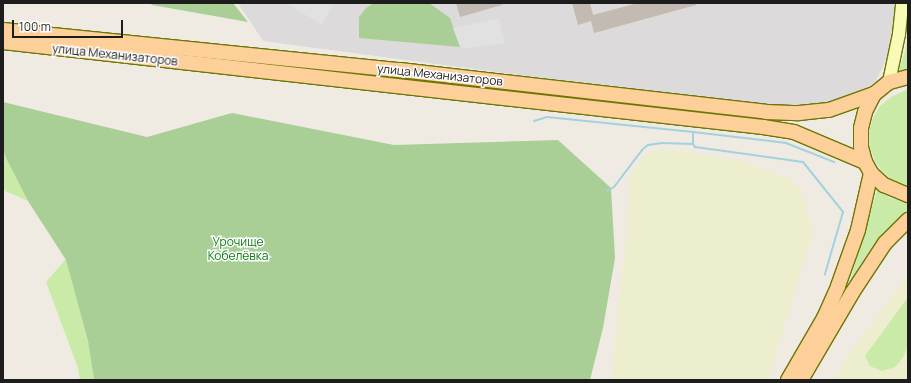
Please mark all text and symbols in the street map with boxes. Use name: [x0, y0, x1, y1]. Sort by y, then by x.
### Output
scale bar: [14, 12, 125, 38]
text: 100 m: [19, 18, 51, 35]
street label: улица Механизаторов: [51, 41, 179, 69]
street label: улица Механизаторов: [376, 61, 504, 89]
park label: Урочище Кобелёвка: [208, 235, 268, 263]

